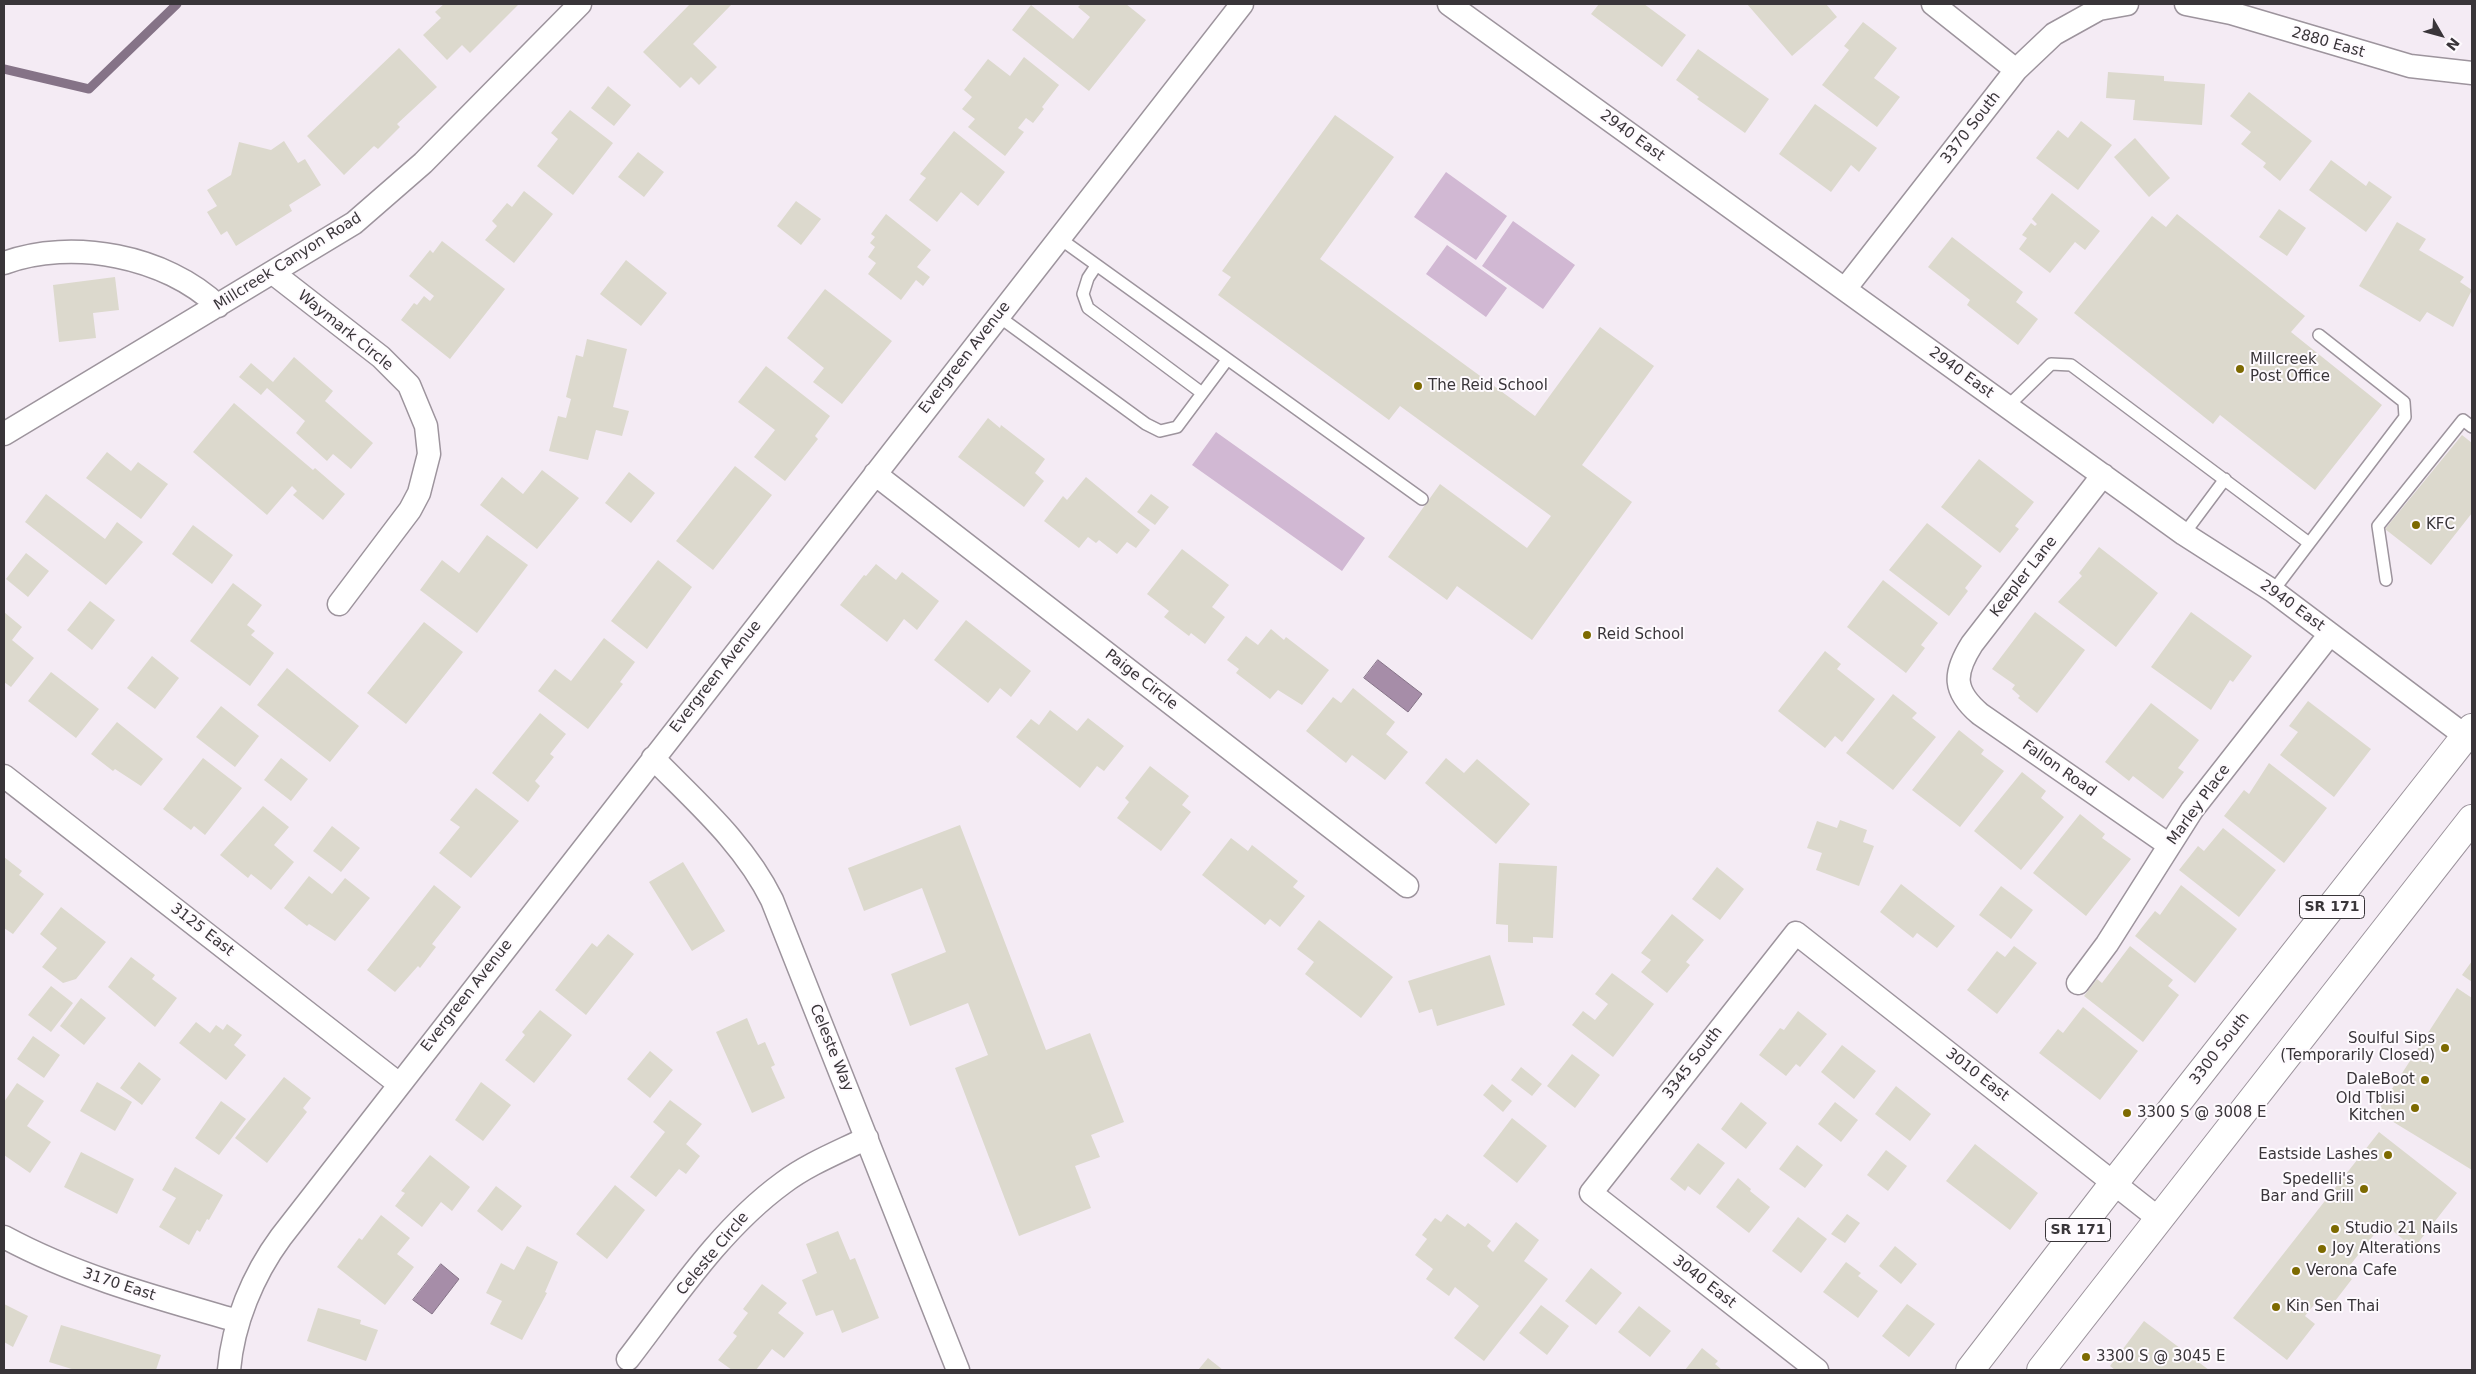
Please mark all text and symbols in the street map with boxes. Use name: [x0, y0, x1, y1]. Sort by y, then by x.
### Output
north arrow: [2416, 10, 2466, 60]
street label: 2880 East: [2289, 24, 2367, 62]
text: N: [2443, 35, 2463, 54]
street label: 3370 South: [1937, 88, 2005, 168]
street label: 2940 East: [1596, 107, 1668, 165]
street label: Millcreek Canyon Road: [211, 209, 365, 315]
street label: Waymark Circle: [294, 287, 396, 375]
street label: Evergreen Avenue: [916, 298, 1014, 418]
street label: 2940 East: [1925, 344, 1997, 402]
place label: Millcreek Post Office: [2250, 351, 2330, 386]
marker: Millcreek Post Office: [2234, 363, 2246, 375]
place label: The Reid School: [1428, 377, 1548, 395]
marker: The Reid School: [1412, 380, 1424, 392]
place label: KFC: [2426, 516, 2455, 534]
marker: KFC: [2410, 519, 2422, 531]
street label: Keepler Lane: [1987, 533, 2061, 621]
street label: 2940 East: [2256, 577, 2328, 635]
street label: Evergreen Avenue: [667, 617, 765, 737]
place label: Reid School: [1597, 626, 1684, 644]
marker: Reid School: [1581, 629, 1593, 641]
street label: Paige Circle: [1101, 646, 1181, 714]
street label: Fallon Road: [2019, 737, 2099, 801]
street label: Marley Place: [2164, 761, 2234, 849]
road number: SR 171: [2300, 896, 2364, 919]
street label: 3125 East: [167, 900, 237, 960]
street label: Evergreen Avenue: [418, 936, 516, 1056]
street label: Celeste Way: [805, 1002, 857, 1094]
street label: 3300 South: [2186, 1009, 2254, 1089]
street label: 3345 South: [1659, 1023, 1727, 1103]
place label: Soulful Sips (Temporarily Closed): [2280, 1030, 2435, 1065]
marker: Soulful Sips (Temporarily Closed): [2439, 1042, 2451, 1054]
street label: 3010 East: [1942, 1045, 2012, 1105]
place label: DaleBoot: [2346, 1071, 2415, 1089]
marker: DaleBoot: [2419, 1074, 2431, 1086]
place label: Old Tblisi Kitchen: [2336, 1090, 2405, 1125]
marker: Old Tblisi Kitchen: [2409, 1102, 2421, 1114]
place label: 3300 S @ 3008 E: [2137, 1104, 2266, 1122]
marker: 3300 S @ 3008 E: [2121, 1107, 2133, 1119]
place label: Eastside Lashes: [2258, 1146, 2378, 1164]
marker: Eastside Lashes: [2382, 1149, 2394, 1161]
place label: Spedelli's Bar and Grill: [2260, 1171, 2354, 1206]
marker: Spedelli's Bar and Grill: [2358, 1183, 2370, 1195]
street label: Celeste Circle: [673, 1209, 753, 1299]
road number: SR 171: [2046, 1218, 2110, 1242]
place label: Studio 21 Nails: [2345, 1220, 2458, 1238]
marker: Studio 21 Nails: [2329, 1223, 2341, 1235]
place label: Joy Alterations: [2332, 1240, 2441, 1258]
marker: Joy Alterations: [2316, 1243, 2328, 1255]
street label: 3040 East: [1669, 1252, 1739, 1312]
place label: Verona Cafe: [2306, 1262, 2397, 1280]
street label: 3170 East: [80, 1265, 158, 1305]
marker: Verona Cafe: [2290, 1265, 2302, 1277]
place label: Kin Sen Thai: [2286, 1298, 2379, 1316]
marker: Kin Sen Thai: [2270, 1301, 2282, 1313]
place label: 3300 S @ 3045 E: [2096, 1348, 2225, 1366]
marker: 3300 S @ 3045 E: [2080, 1351, 2092, 1363]

